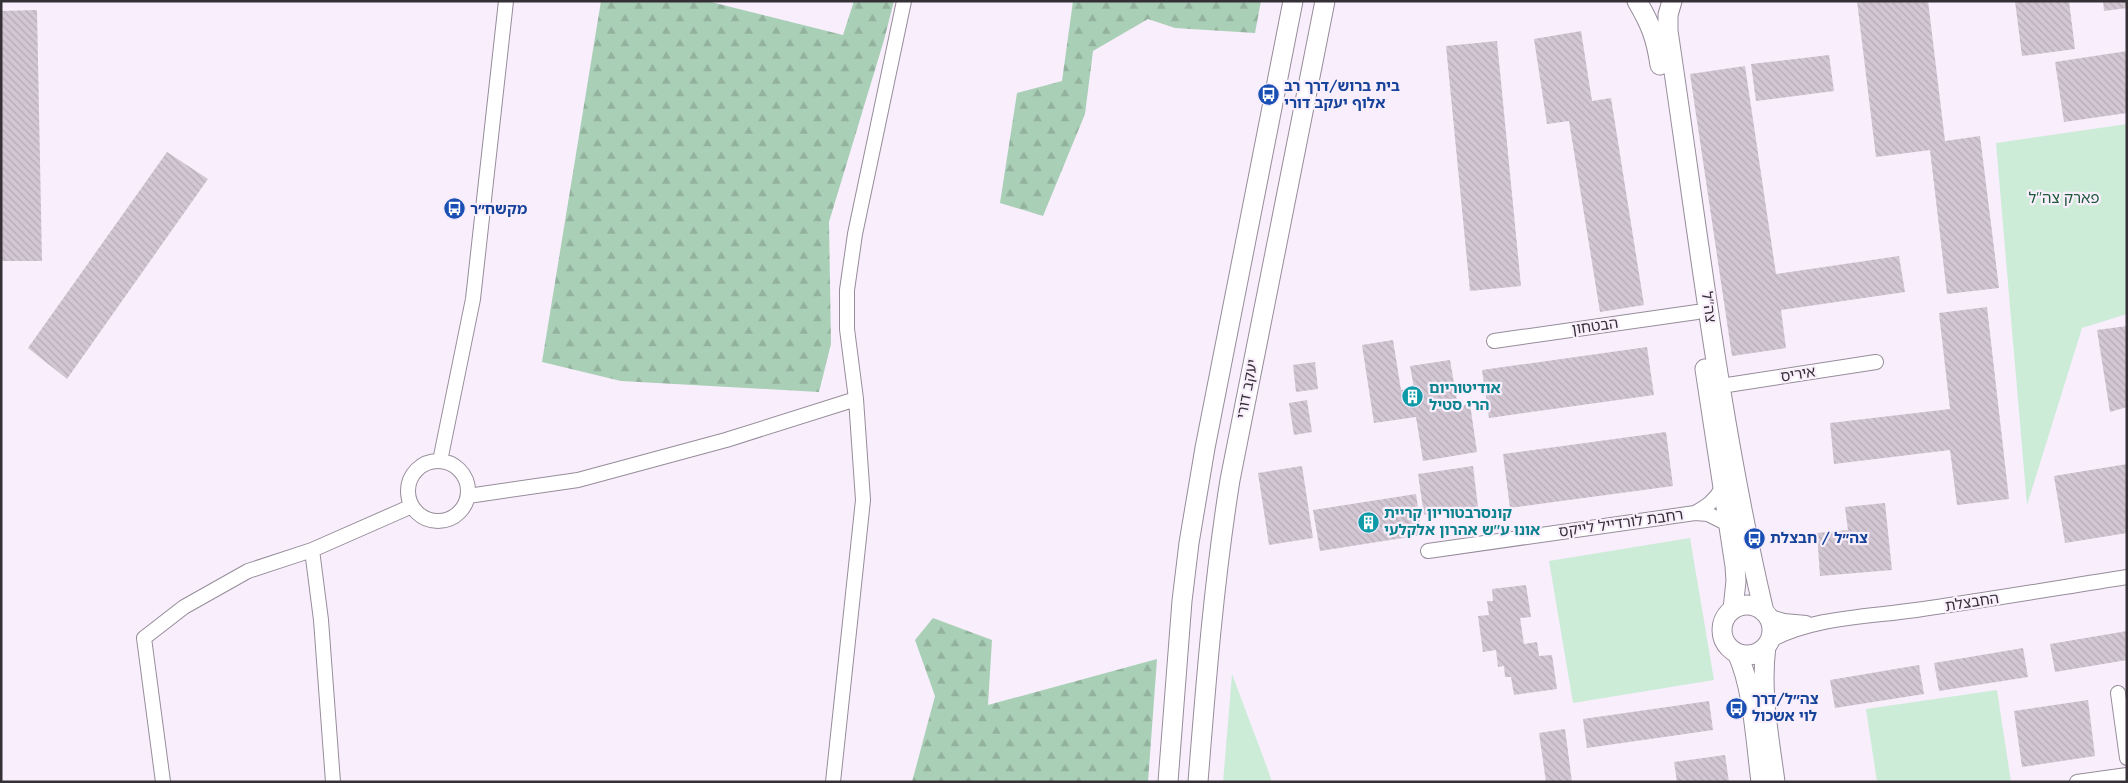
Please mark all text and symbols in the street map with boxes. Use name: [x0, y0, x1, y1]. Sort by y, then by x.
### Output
place label: בית ברוש/דרך רב אלוף יעקב דורי: [1284, 76, 1400, 112]
bus stop icon: בית ברוש/דרך רב אלוף יעקב דורי: [1256, 83, 1280, 107]
park label: פארק צה"ל: [2028, 188, 2100, 207]
bus stop icon: מקשח״ר: [442, 197, 466, 221]
place label: מקשח״ר: [470, 199, 528, 218]
street label: צה"ל: [1698, 290, 1721, 324]
street label: הבטחון: [1570, 313, 1619, 338]
street label: יעקב דורי: [1231, 358, 1262, 420]
street label: איריס: [1779, 361, 1817, 386]
place label: אודיטוריום הרי סטיל: [1429, 378, 1501, 414]
building icon: אודיטוריום הרי סטיל: [1401, 385, 1425, 409]
place label: קונסרבטוריון קריית אונו ע"ש אהרון אלקלעי: [1384, 503, 1540, 539]
street label: רחבת לורדייל לייקס: [1558, 504, 1684, 541]
building icon: קונסרבטוריון קריית אונו ע"ש אהרון אלקלעי: [1356, 510, 1380, 534]
bus stop icon: צה״ל / חבצלת: [1742, 526, 1766, 550]
place label: צה״ל / חבצלת: [1770, 528, 1868, 547]
street label: החבצלת: [1944, 588, 2000, 615]
place label: צה״ל/דרך לוי אשכול: [1752, 689, 1819, 725]
bus stop icon: צה״ל/דרך לוי אשכול: [1724, 696, 1748, 720]

